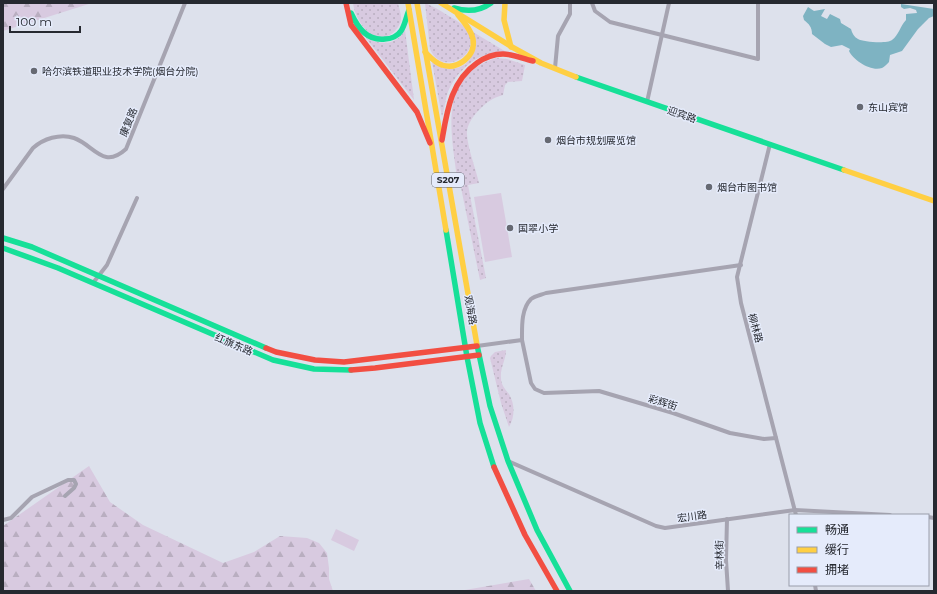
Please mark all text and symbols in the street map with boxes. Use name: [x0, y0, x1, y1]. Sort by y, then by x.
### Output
scale bar: [10, 8, 80, 34]
text: 100 m: [16, 14, 52, 29]
place label: 哈尔滨铁道职业技术学院(烟台分院): [42, 65, 199, 78]
marker: 哈尔滨铁道职业技术学院(烟台分院): [29, 66, 39, 76]
place label: 东山宾馆: [868, 101, 908, 114]
marker: 东山宾馆: [855, 102, 865, 112]
street label: 迎宾路: [666, 103, 698, 126]
street label: 康复路: [117, 106, 140, 139]
place label: 烟台市规划展览馆: [556, 134, 636, 147]
marker: 烟台市规划展览馆: [543, 135, 553, 145]
road number: S207: [432, 173, 464, 187]
place label: 烟台市图书馆: [717, 181, 777, 194]
marker: 烟台市图书馆: [704, 182, 714, 192]
place label: 国翠小学: [518, 222, 558, 235]
marker: 国翠小学: [505, 223, 515, 233]
street label: 观海路: [462, 294, 480, 326]
street label: 柳林路: [745, 312, 766, 344]
street label: 红旗东路: [213, 331, 255, 358]
street label: 彩辉街: [647, 392, 679, 413]
street label: 宏川路: [676, 508, 708, 525]
legend: [789, 514, 929, 586]
text: 畅通: [825, 522, 849, 537]
street label: 辛林街: [713, 540, 726, 570]
text: 缓行: [825, 542, 849, 557]
text: 拥堵: [825, 562, 849, 577]

